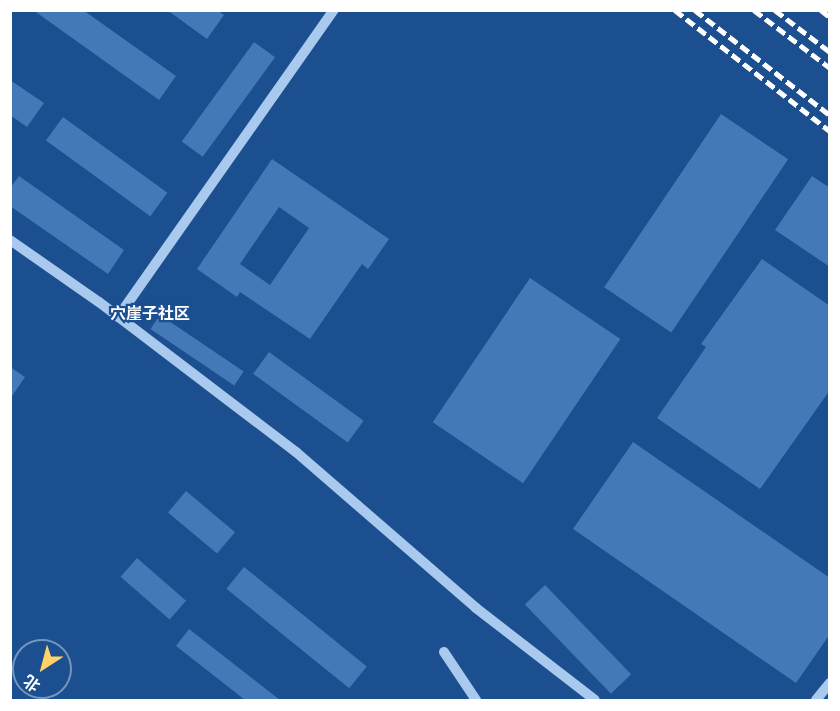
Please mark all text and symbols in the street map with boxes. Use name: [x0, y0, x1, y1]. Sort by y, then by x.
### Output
district label: 穴崖子社区: [110, 305, 190, 325]
north arrow: [12, 639, 72, 699]
text: 北: [20, 669, 45, 695]

